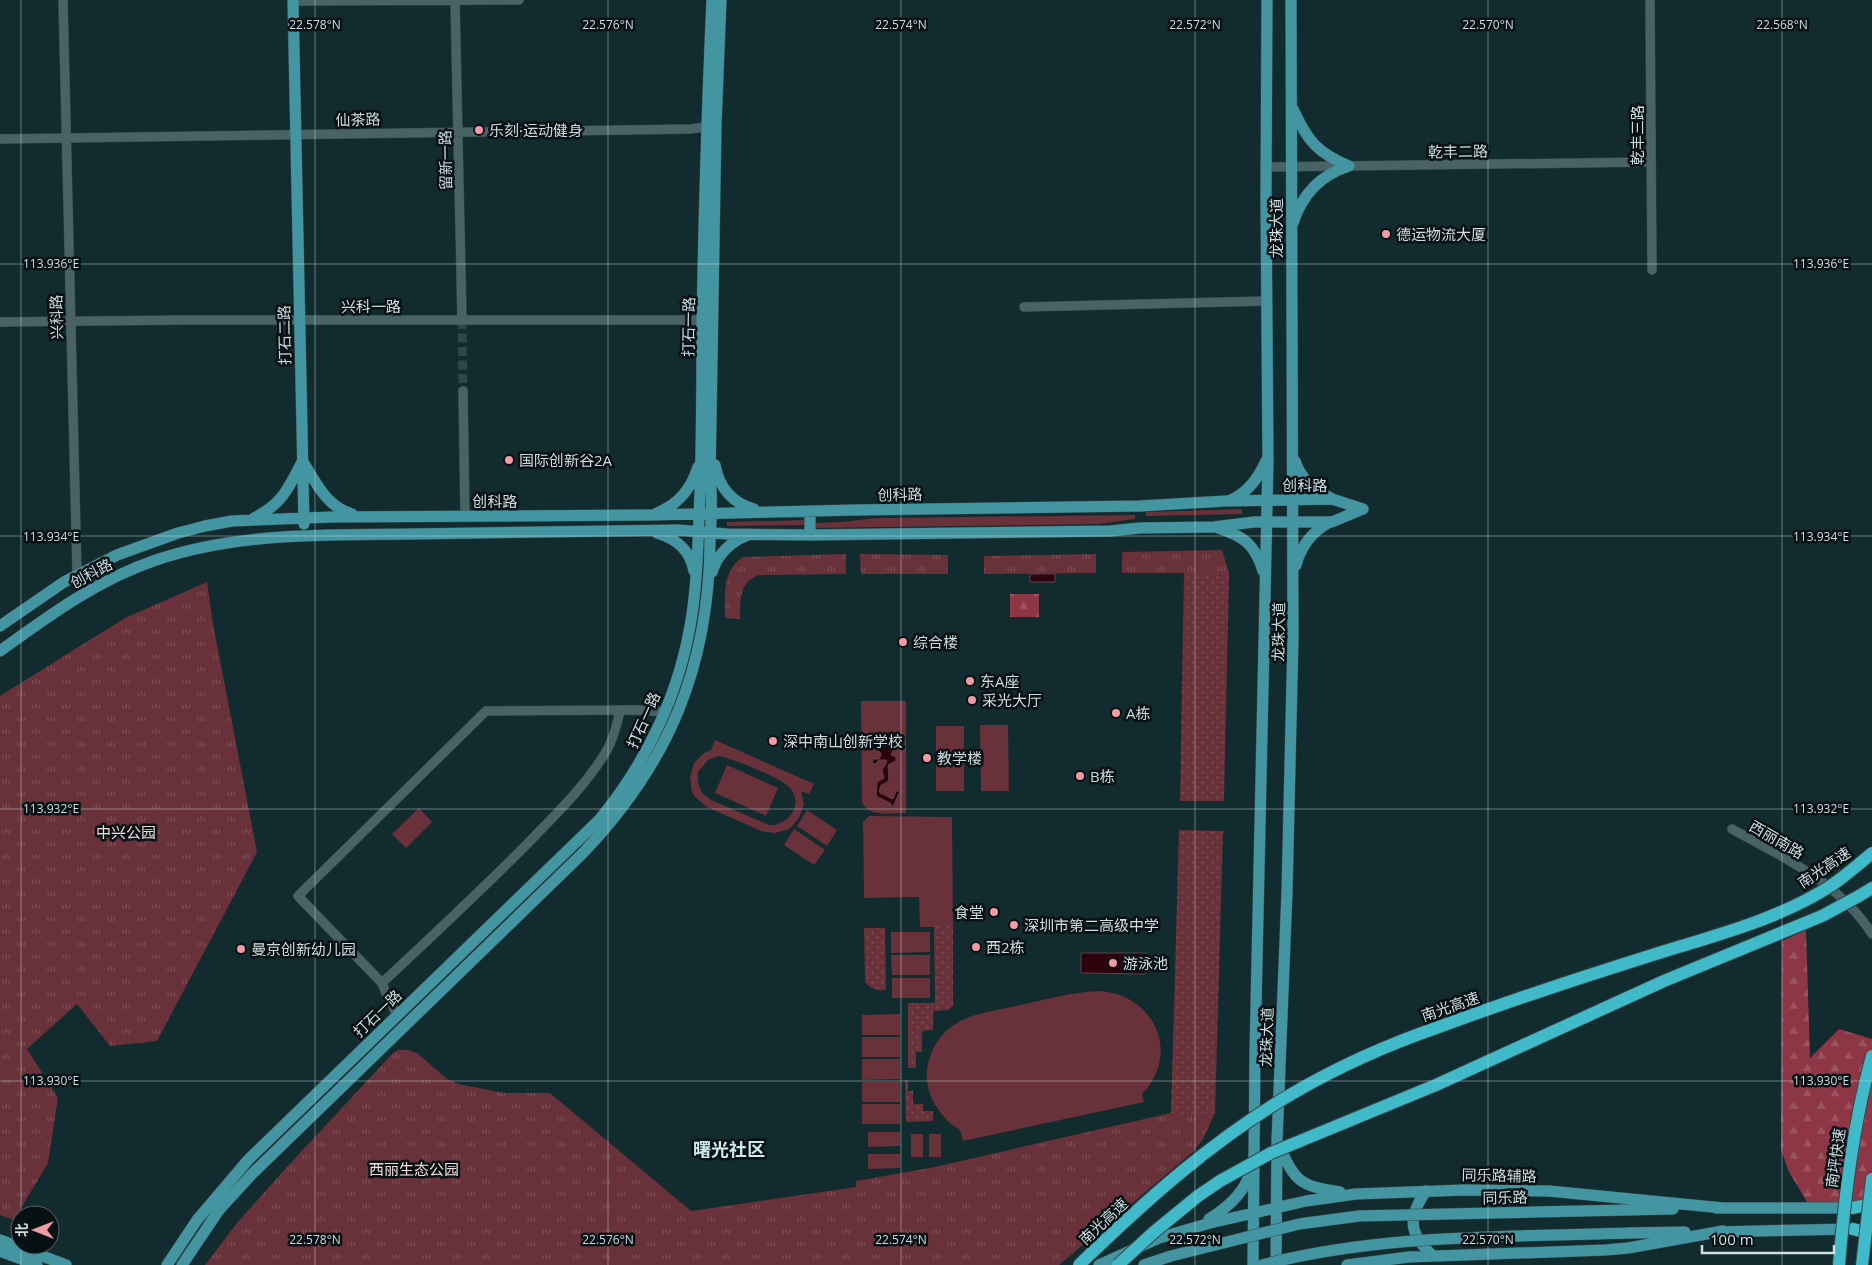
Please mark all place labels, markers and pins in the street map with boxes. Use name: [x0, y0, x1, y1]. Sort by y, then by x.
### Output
place label: 乐刻·运动健身: [489, 120, 583, 140]
marker: 乐刻·运动健身: [473, 124, 485, 136]
place label: 德运物流大厦: [1396, 224, 1486, 244]
marker: 德运物流大厦: [1380, 228, 1392, 240]
place label: 国际创新谷2A: [519, 450, 613, 470]
marker: 国际创新谷2A: [503, 454, 515, 466]
place label: 综合楼: [913, 632, 958, 652]
marker: 综合楼: [897, 636, 909, 648]
place label: 东A座: [980, 671, 1020, 691]
marker: 东A座: [964, 675, 976, 687]
place label: 采光大厅: [982, 690, 1042, 710]
marker: 采光大厅: [966, 694, 978, 706]
place label: A栋: [1126, 703, 1151, 723]
marker: A栋: [1110, 707, 1122, 719]
place label: 深中南山创新学校: [783, 731, 903, 751]
marker: 深中南山创新学校: [767, 735, 779, 747]
place label: 教学楼: [937, 748, 982, 768]
marker: 教学楼: [921, 752, 933, 764]
place label: B栋: [1090, 766, 1115, 786]
marker: B栋: [1074, 770, 1086, 782]
place label: 食堂: [954, 902, 984, 922]
marker: 食堂: [988, 906, 1000, 918]
place label: 深圳市第二高级中学: [1024, 915, 1159, 935]
marker: 深圳市第二高级中学: [1008, 919, 1020, 931]
place label: 西2栋: [986, 937, 1025, 957]
place label: 曼京创新幼儿园: [251, 939, 356, 959]
marker: 西2栋: [970, 941, 982, 953]
marker: 曼京创新幼儿园: [235, 943, 247, 955]
place label: 游泳池: [1123, 953, 1168, 973]
marker: 游泳池: [1107, 957, 1119, 969]

